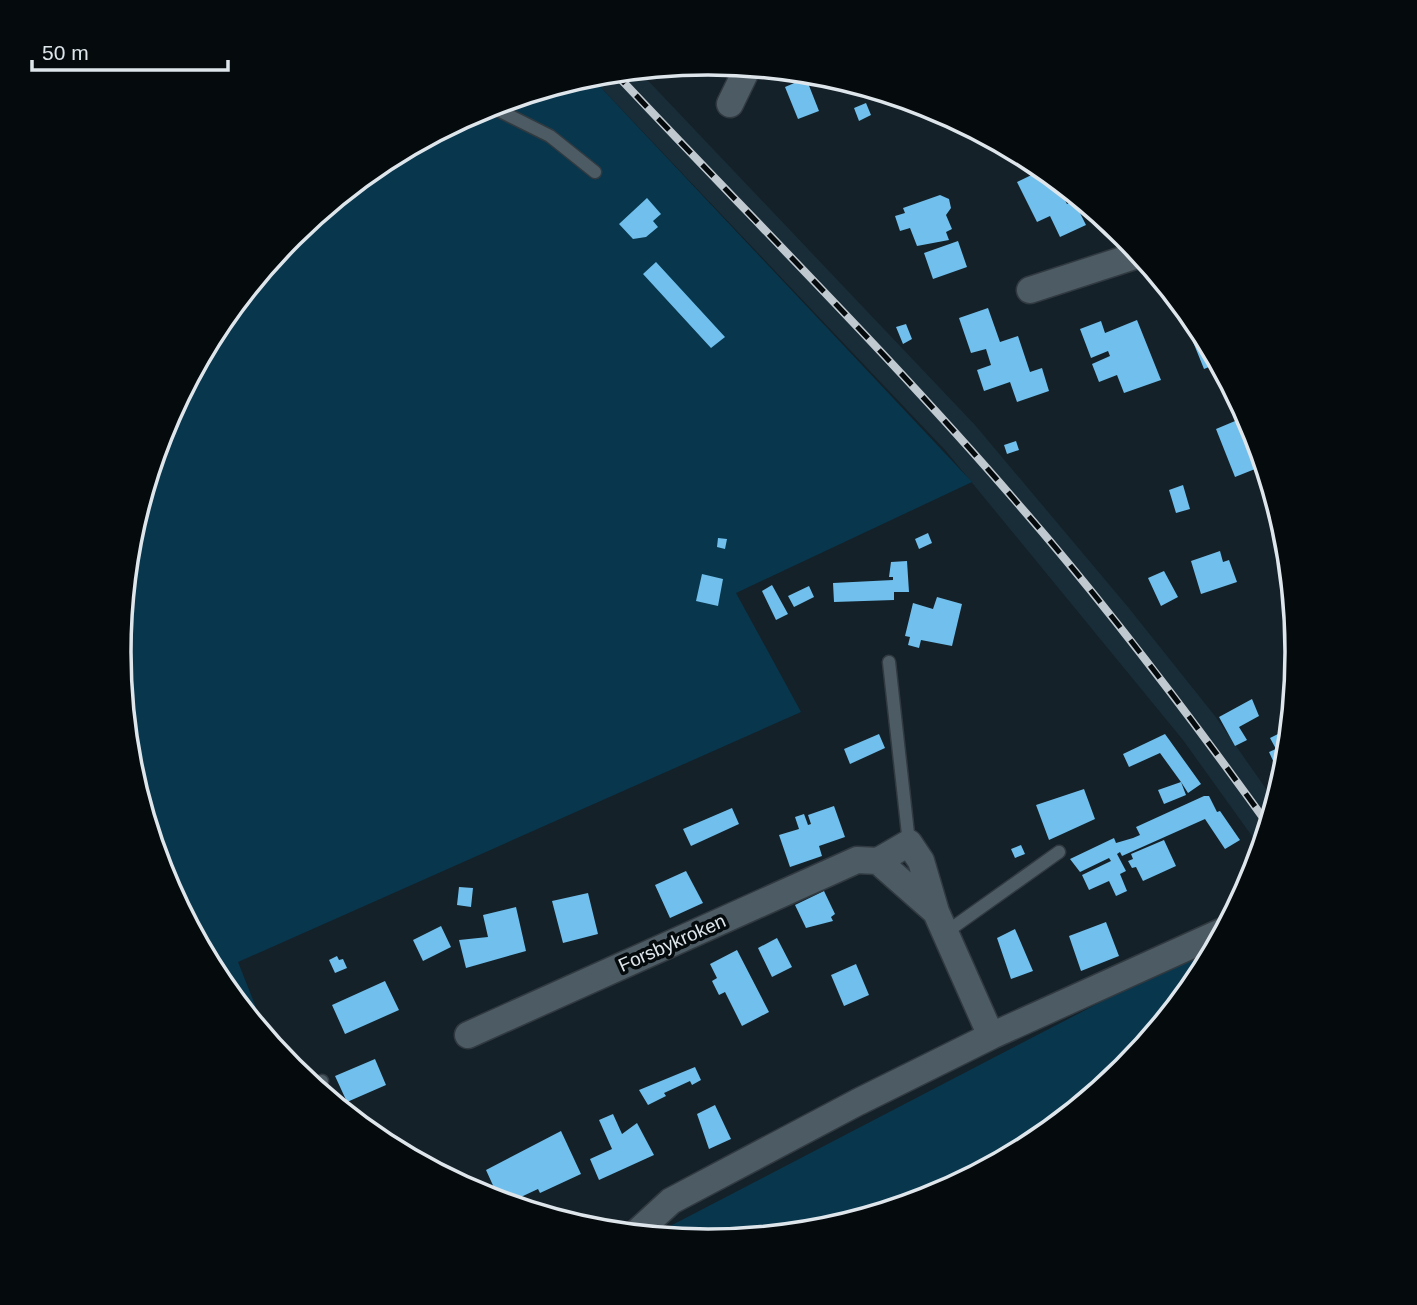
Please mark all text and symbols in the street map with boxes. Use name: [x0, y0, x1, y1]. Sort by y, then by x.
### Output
scale bar: [32, 28, 228, 72]
text: 50 m: [42, 41, 89, 64]
street label: Forsbykroken: [615, 910, 729, 976]

